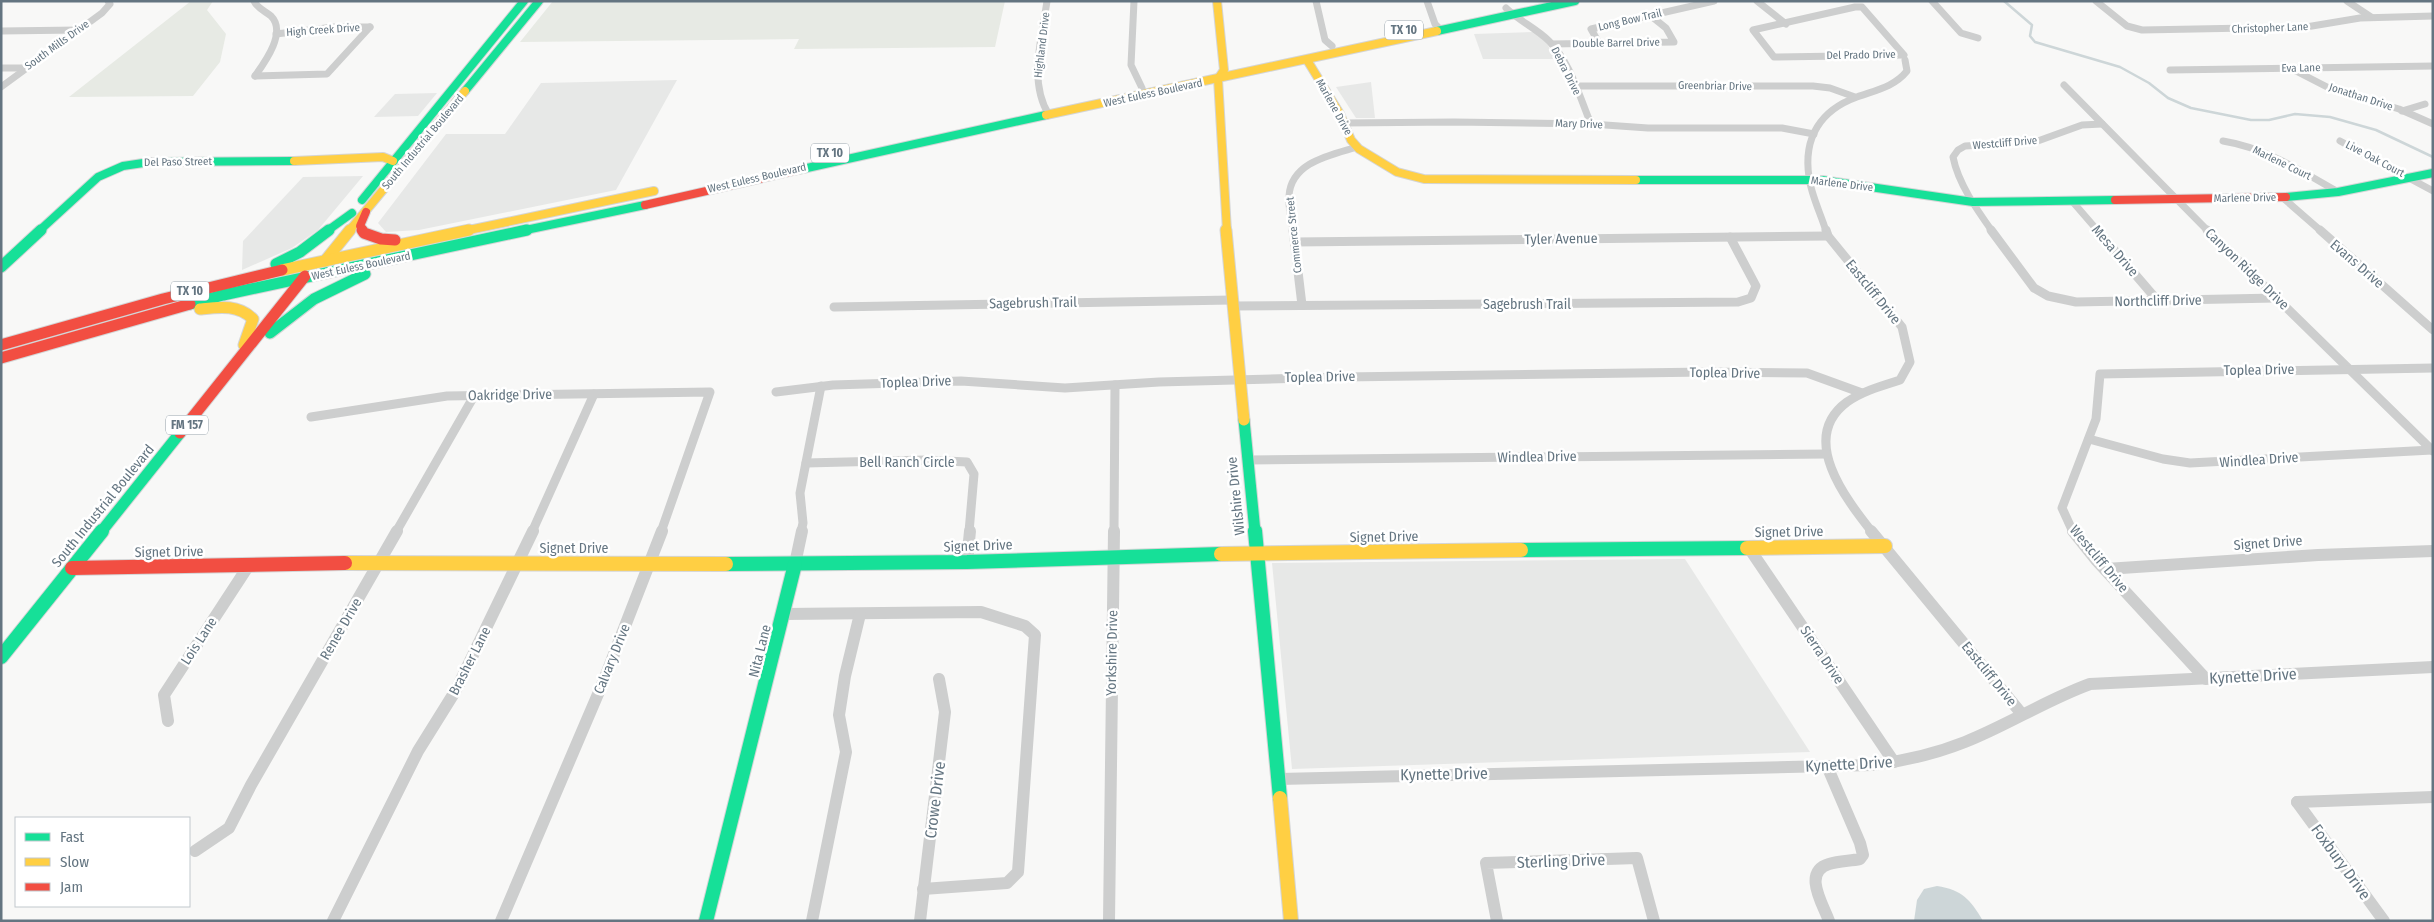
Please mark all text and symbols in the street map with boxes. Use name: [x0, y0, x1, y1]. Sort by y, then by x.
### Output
street label: Long Bow Trail: [1597, 6, 1663, 34]
street label: Highland Drive: [1032, 11, 1052, 79]
street label: South Mills Drive: [22, 17, 92, 73]
road number: TX 10: [1385, 20, 1423, 40]
street label: Christopher Lane: [2231, 20, 2309, 36]
street label: High Creek Drive: [286, 21, 360, 39]
street label: Double Barrel Drive: [1572, 36, 1660, 50]
street label: Debra Drive: [1548, 45, 1584, 97]
street label: Del Prado Drive: [1826, 48, 1896, 62]
street label: Eva Lane: [2281, 61, 2321, 75]
street label: West Euless Boulevard: [1102, 76, 1204, 110]
street label: Marlene Drive: [1313, 77, 1355, 137]
street label: Greenbriar Drive: [1678, 79, 1752, 93]
street label: Jonathan Drive: [2327, 81, 2395, 113]
street label: South Industrial Boulevard: [379, 92, 467, 192]
street label: Mary Drive: [1555, 117, 1603, 131]
street label: Westcliff Drive: [1972, 134, 2038, 152]
street label: Live Oak Court: [2343, 138, 2407, 180]
street label: Marlene Court: [2251, 143, 2314, 183]
road number: TX 10: [811, 144, 849, 162]
street label: Del Paso Street: [144, 155, 212, 169]
street label: West Euless Boulevard: [706, 160, 808, 196]
street label: Marlene Drive: [1810, 174, 1874, 194]
street label: Marlene Drive: [2214, 191, 2276, 205]
street label: Commerce Street: [1283, 196, 1304, 274]
street label: Mesa Drive: [2088, 222, 2142, 280]
street label: Canyon Ridge Drive: [2201, 225, 2293, 313]
street label: Tyler Avenue: [1524, 230, 1598, 248]
street label: Evans Drive: [2327, 236, 2387, 292]
street label: West Euless Boulevard: [310, 249, 412, 283]
street label: Eastcliff Drive: [1842, 256, 1904, 328]
road number: TX 10: [171, 282, 209, 300]
street label: Northcliff Drive: [2114, 292, 2202, 310]
street label: Sagebrush Trail: [989, 294, 1077, 312]
street label: Sagebrush Trail: [1483, 296, 1571, 313]
street label: Toplea Drive: [2223, 361, 2295, 379]
street label: Toplea Drive: [1689, 364, 1761, 382]
street label: Toplea Drive: [1284, 368, 1356, 386]
street label: Toplea Drive: [880, 372, 952, 392]
street label: Oakridge Drive: [468, 386, 552, 404]
road number: FM 157: [166, 416, 208, 434]
street label: South Industrial Boulevard: [48, 441, 158, 571]
street label: Windlea Drive: [1497, 448, 1577, 466]
street label: Windlea Drive: [2219, 449, 2299, 471]
street label: Bell Ranch Circle: [859, 454, 955, 471]
street label: Wilshire Drive: [1223, 456, 1249, 536]
street label: Westcliff Drive: [2066, 522, 2132, 596]
street label: Signet Drive: [1754, 523, 1824, 541]
street label: Signet Drive: [1349, 528, 1419, 546]
street label: Signet Drive: [2233, 532, 2303, 554]
street label: Signet Drive: [943, 536, 1013, 556]
street label: Signet Drive: [540, 540, 609, 557]
street label: Signet Drive: [134, 543, 204, 561]
street label: Renee Drive: [317, 595, 366, 663]
street label: Yorkshire Drive: [1103, 610, 1121, 696]
street label: Lois Lane: [177, 614, 221, 668]
street label: Calvary Drive: [590, 621, 634, 697]
street label: Nita Lane: [745, 623, 775, 679]
street label: Sierra Drive: [1796, 623, 1848, 687]
street label: Brasher Lane: [445, 624, 495, 698]
street label: Eastcliff Drive: [1958, 638, 2020, 710]
street label: Kynette Drive: [2209, 664, 2297, 688]
street label: Kynette Drive: [1805, 752, 1893, 776]
street label: Crowe Drive: [921, 760, 949, 840]
street label: Kynette Drive: [1400, 764, 1488, 784]
legend: [15, 817, 190, 907]
street label: Foxbury Drive: [2307, 820, 2375, 904]
text: Fast: [60, 828, 84, 846]
street label: Sterling Drive: [1517, 850, 1606, 872]
text: Slow: [60, 853, 89, 871]
text: Jam: [60, 878, 83, 896]

